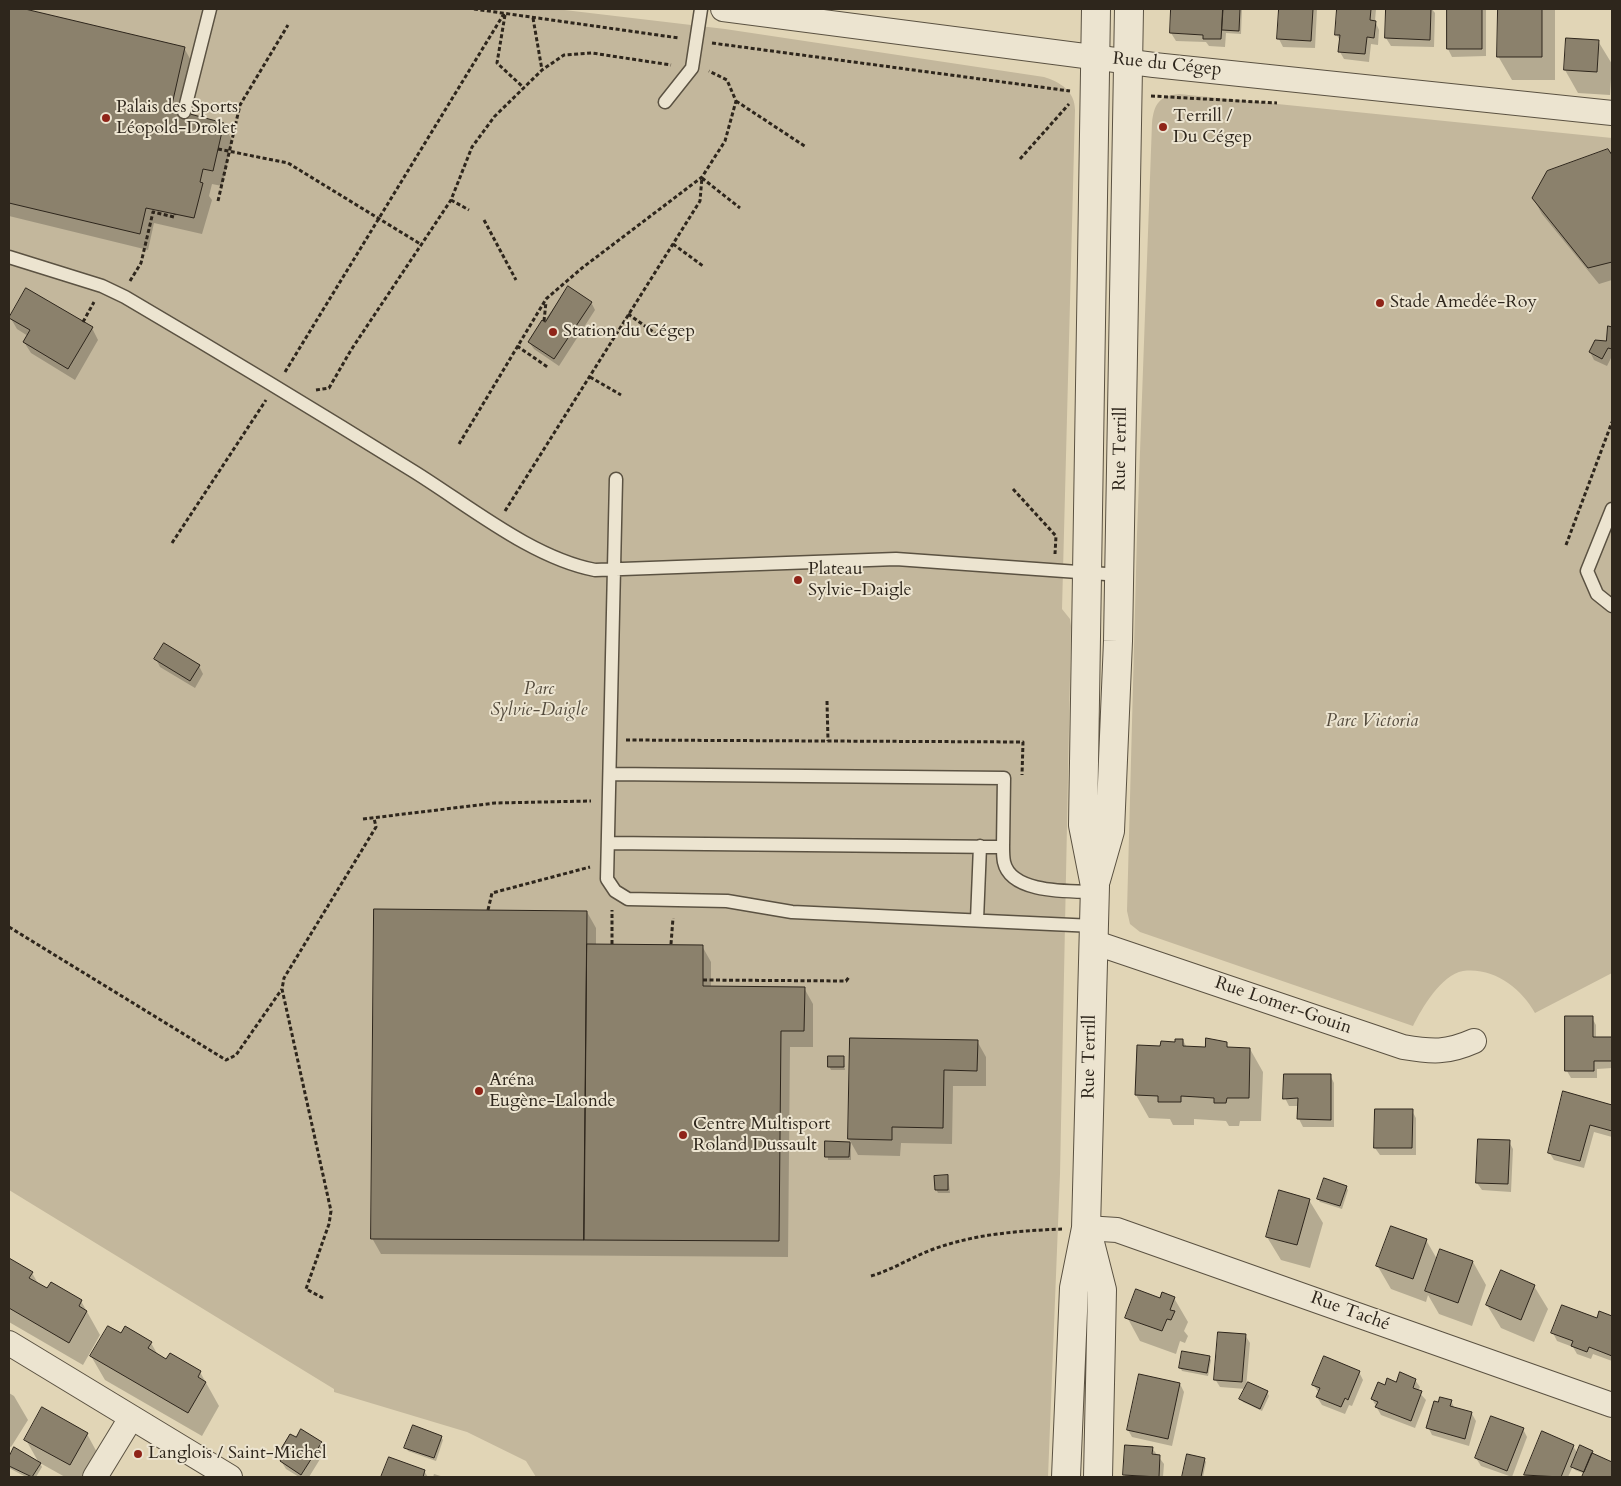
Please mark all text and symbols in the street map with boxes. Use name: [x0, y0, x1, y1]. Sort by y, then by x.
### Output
street label: Rue du Cégep: [1111, 49, 1223, 81]
place label: Palais des Sports Léopold-Drolet: [116, 97, 238, 140]
place label: Terrill / Du Cégep: [1173, 106, 1252, 148]
marker: Palais des Sports Léopold-Drolet: [100, 112, 112, 124]
marker: Terrill / Du Cégep: [1157, 121, 1169, 133]
place label: Stade Amedée-Roy: [1390, 292, 1537, 314]
marker: Stade Amedée-Roy: [1374, 297, 1386, 309]
place label: Station du Cégep: [563, 321, 695, 343]
marker: Station du Cégep: [547, 326, 559, 338]
street label: Rue Terrill: [1109, 407, 1133, 491]
place label: Plateau Sylvie-Daigle: [808, 559, 912, 602]
marker: Plateau Sylvie-Daigle: [792, 574, 804, 586]
park label: Parc Sylvie-Daigle: [491, 679, 587, 722]
park label: Parc Victoria: [1326, 711, 1418, 733]
street label: Rue Lomer-Gouin: [1212, 972, 1354, 1040]
street label: Rue Terrill: [1078, 1015, 1102, 1099]
place label: Aréna Eugène-Lalonde: [489, 1070, 616, 1112]
marker: Aréna Eugène-Lalonde: [473, 1085, 485, 1097]
place label: Centre Multisport Roland Dussault: [693, 1114, 830, 1156]
marker: Centre Multisport Roland Dussault: [677, 1129, 689, 1141]
street label: Rue Taché: [1307, 1288, 1393, 1336]
place label: Langlois / Saint-Michel: [148, 1443, 327, 1465]
marker: Langlois / Saint-Michel: [132, 1448, 144, 1460]

